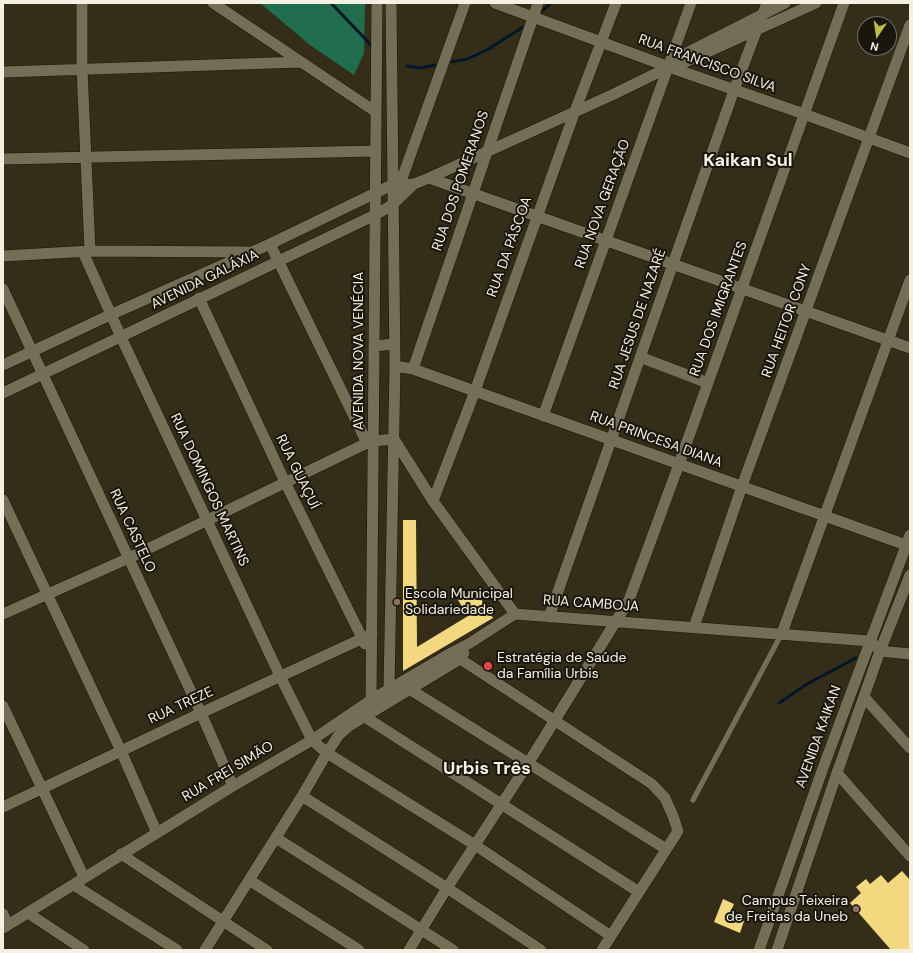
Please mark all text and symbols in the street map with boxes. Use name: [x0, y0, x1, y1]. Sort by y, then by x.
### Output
north arrow: [857, 16, 897, 56]
street label: RUA FRANCISCO SILVA: [636, 31, 778, 97]
text: N: [869, 39, 880, 54]
street label: RUA DOS POMERANOS: [429, 109, 493, 253]
street label: RUA NOVA GERAÇÃO: [572, 137, 634, 271]
district label: Kaikan Sul: [703, 150, 793, 172]
street label: RUA DA PÁSCOA: [484, 194, 536, 300]
street label: RUA DOS IMIGRANTES: [687, 239, 751, 379]
street label: AVENIDA GALÁXIA: [148, 247, 262, 313]
street label: RUA JESUS DE NAZARÉ: [606, 247, 670, 391]
street label: RUA HEITOR CONY: [759, 262, 815, 380]
street label: AVENIDA NOVA VENÉCIA: [351, 272, 367, 430]
street label: RUA PRINCESA DIANA: [587, 408, 725, 472]
street label: RUA DOMINGOS MARTINS: [166, 411, 252, 569]
street label: RUA GUAÇUÍ: [272, 432, 322, 512]
street label: RUA CASTELO: [105, 487, 159, 575]
place label: Escola Municipal Solidariedade: [405, 586, 513, 618]
street label: RUA CAMBOJA: [542, 592, 640, 616]
marker: Escola Municipal Solidariedade: [392, 597, 402, 607]
place label: Estratégia de Saúde da Família Urbis: [497, 650, 626, 682]
marker: Estratégia de Saúde da Família Urbis: [482, 660, 494, 672]
street label: AVENIDA KAIKAN: [793, 683, 845, 791]
street label: RUA TREZE: [146, 684, 216, 728]
street label: RUA FREI SIMÃO: [179, 738, 277, 806]
district label: Urbis Três: [443, 758, 531, 780]
place label: Campus Teixeira de Freitas da Uneb: [726, 893, 848, 926]
marker: Campus Teixeira de Freitas da Uneb: [851, 904, 861, 914]

